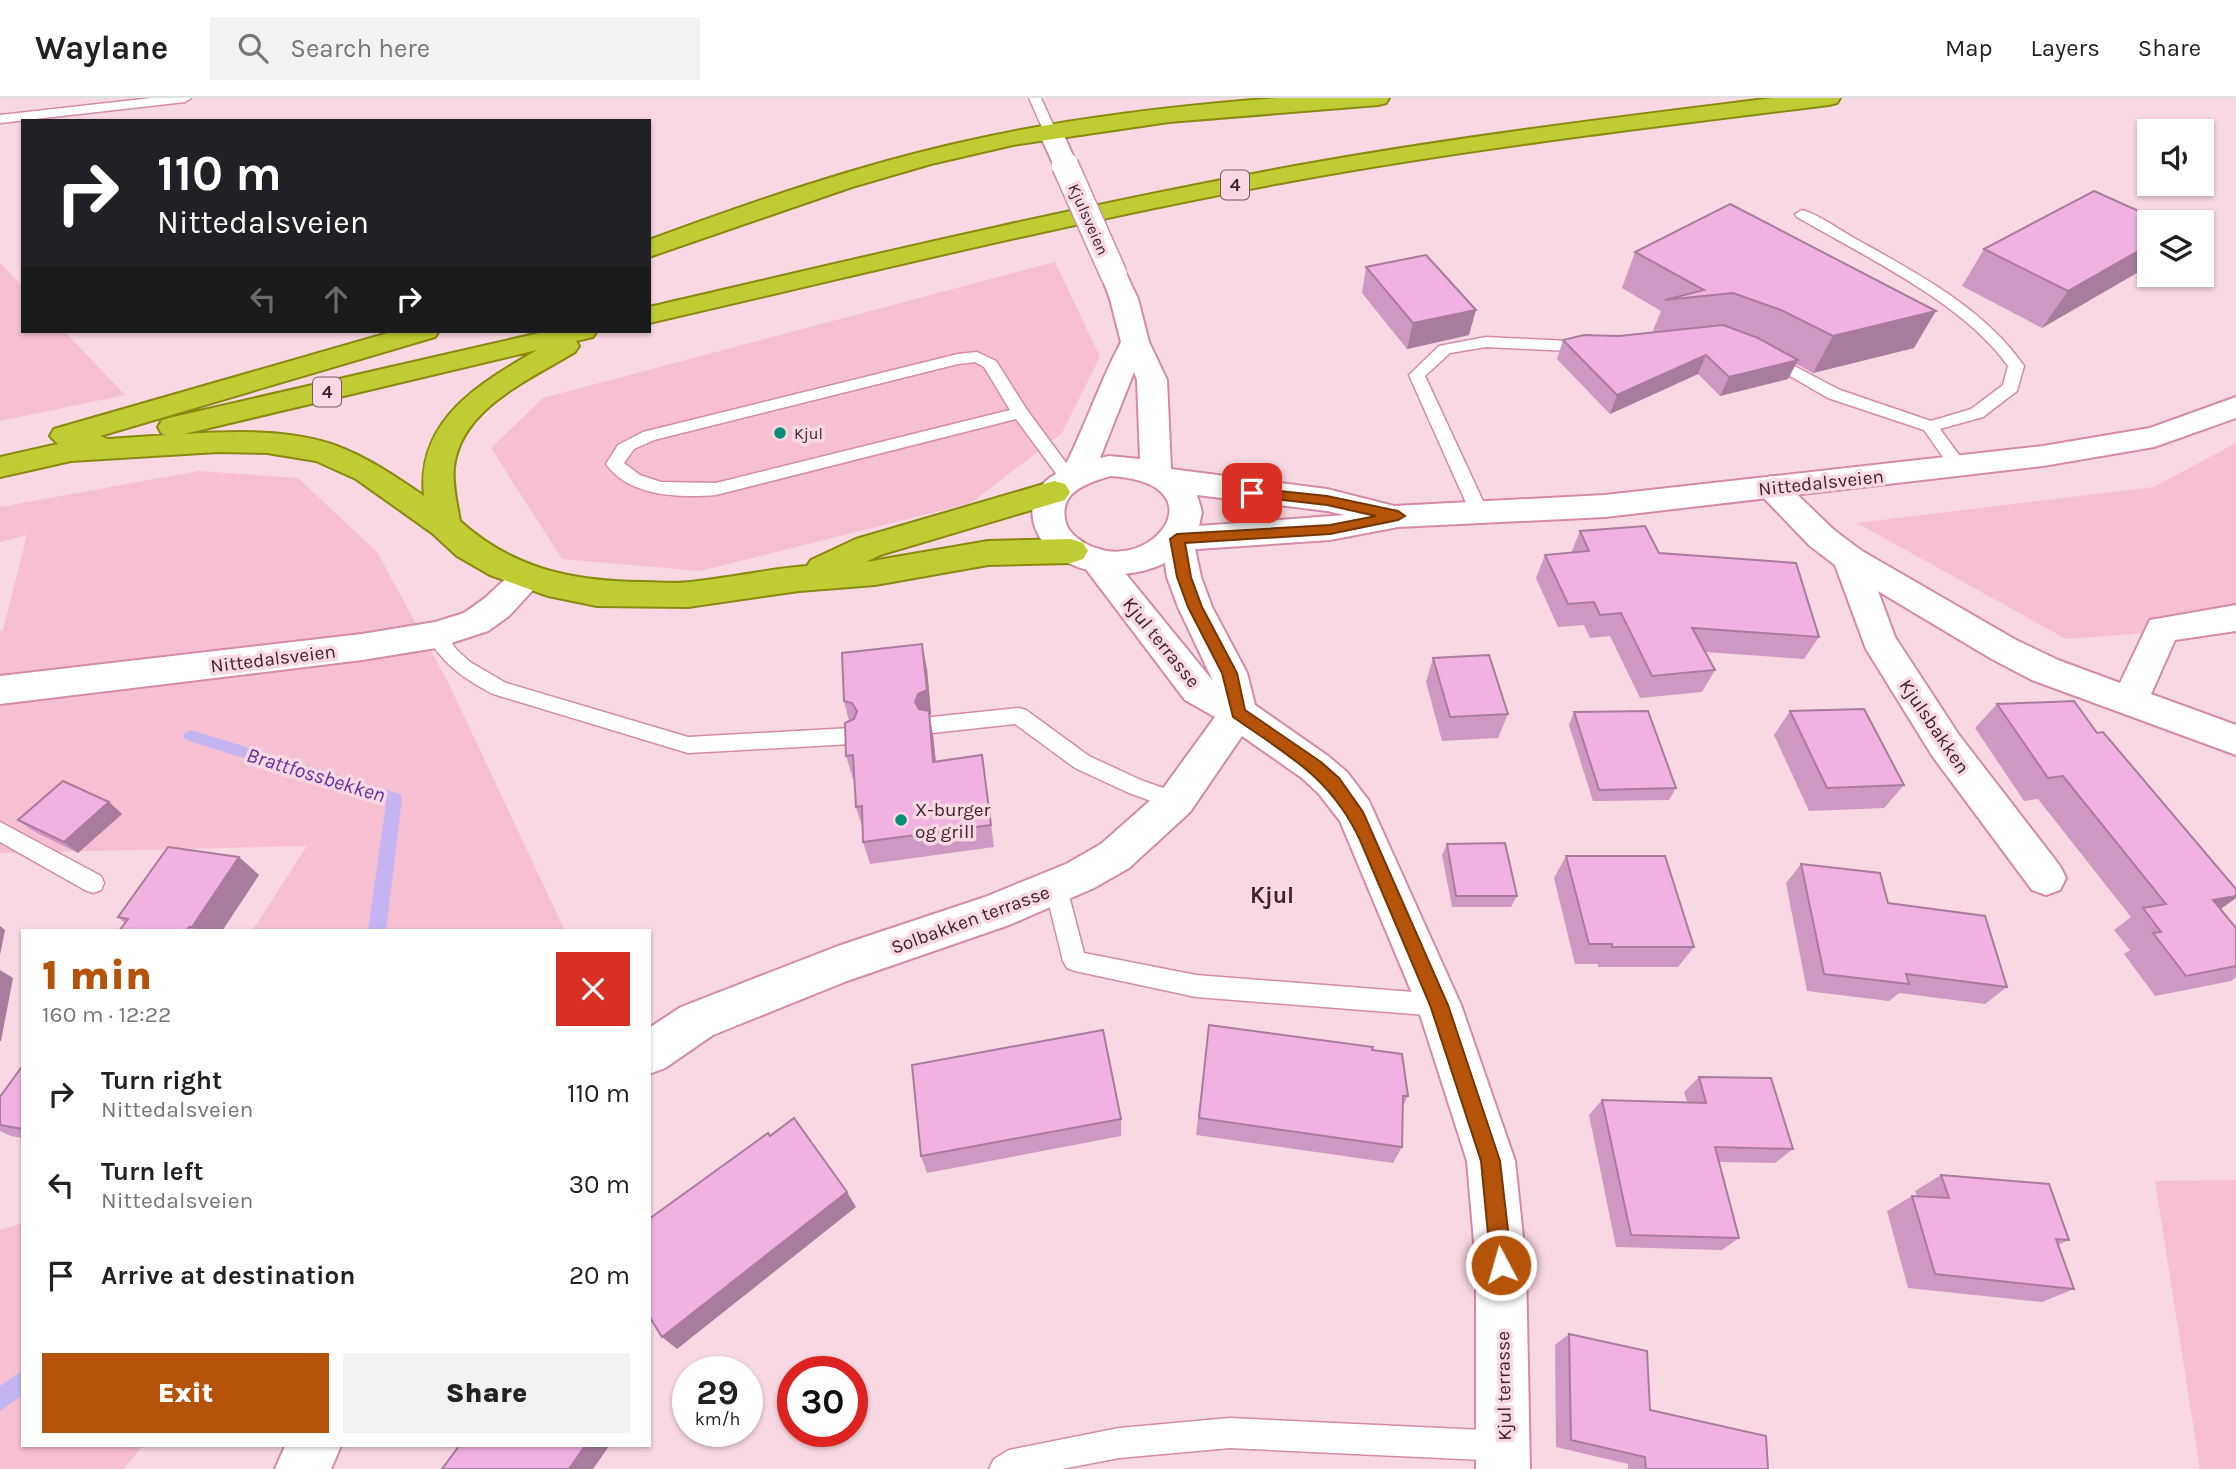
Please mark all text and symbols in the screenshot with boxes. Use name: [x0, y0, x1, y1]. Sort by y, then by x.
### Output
search box: [210, 17, 700, 80]
text: Waylane: [35, 29, 168, 67]
icon: search: [234, 29, 272, 67]
text: Search here: [290, 33, 430, 64]
text: Map: [1945, 34, 1993, 62]
text: Layers: [2031, 34, 2100, 62]
text: Share: [2138, 34, 2201, 62]
map controls: [2137, 119, 2214, 287]
button: sound: [2137, 119, 2214, 196]
text: 110 m: [157, 145, 282, 202]
icon: right: [42, 147, 133, 238]
road number: 4: [1221, 170, 1249, 200]
street label: Kjulsveien: [1064, 181, 1113, 258]
text: Nittedalsveien: [157, 204, 369, 241]
button: layers: [2137, 210, 2214, 287]
icon: left: [244, 280, 282, 318]
icon: ahead: [317, 280, 355, 318]
icon: right: [390, 280, 428, 318]
road number: 4: [313, 378, 341, 406]
place label: Kjul: [794, 424, 823, 443]
marker: Kjul: [772, 425, 788, 441]
pin: [1222, 463, 1282, 523]
street label: Nittedalsveien: [1757, 465, 1885, 501]
icon: arrive: [1233, 474, 1271, 512]
street label: Kjul terrasse: [1118, 593, 1204, 692]
street label: Nittedalsveien: [209, 640, 337, 678]
street label: Kjulsbakken: [1895, 675, 1974, 778]
water label: Brattfossbekken: [244, 743, 388, 807]
place label: X-burger og grill: [915, 799, 991, 843]
marker: X-burger og grill: [893, 812, 909, 828]
street label: Solbakken terrasse: [888, 881, 1053, 959]
district label: Kjul: [1250, 882, 1294, 909]
text: 1 min: [42, 950, 152, 1000]
button: close: [556, 952, 630, 1026]
text: 160 m · 12:22: [42, 1001, 171, 1028]
text: Turn right: [101, 1065, 222, 1096]
icon: right: [42, 1075, 80, 1113]
text: 110 m: [567, 1078, 630, 1109]
text: Nittedalsveien: [101, 1096, 253, 1123]
text: Turn left: [101, 1156, 203, 1187]
icon: left: [42, 1166, 80, 1204]
text: 30 m: [569, 1169, 630, 1200]
text: Nittedalsveien: [101, 1187, 253, 1214]
position arrow: [1464, 1228, 1538, 1302]
icon: arrive: [42, 1257, 80, 1295]
text: Arrive at destination: [101, 1260, 355, 1291]
text: 20 m: [569, 1260, 630, 1291]
street label: Kjul terrasse: [1492, 1331, 1516, 1441]
button: Exit: [42, 1353, 329, 1433]
button: Share: [343, 1353, 630, 1433]
speed limit sign: 30: [777, 1356, 868, 1447]
text: 29: [696, 1372, 739, 1413]
text: km/h: [695, 1408, 740, 1430]

